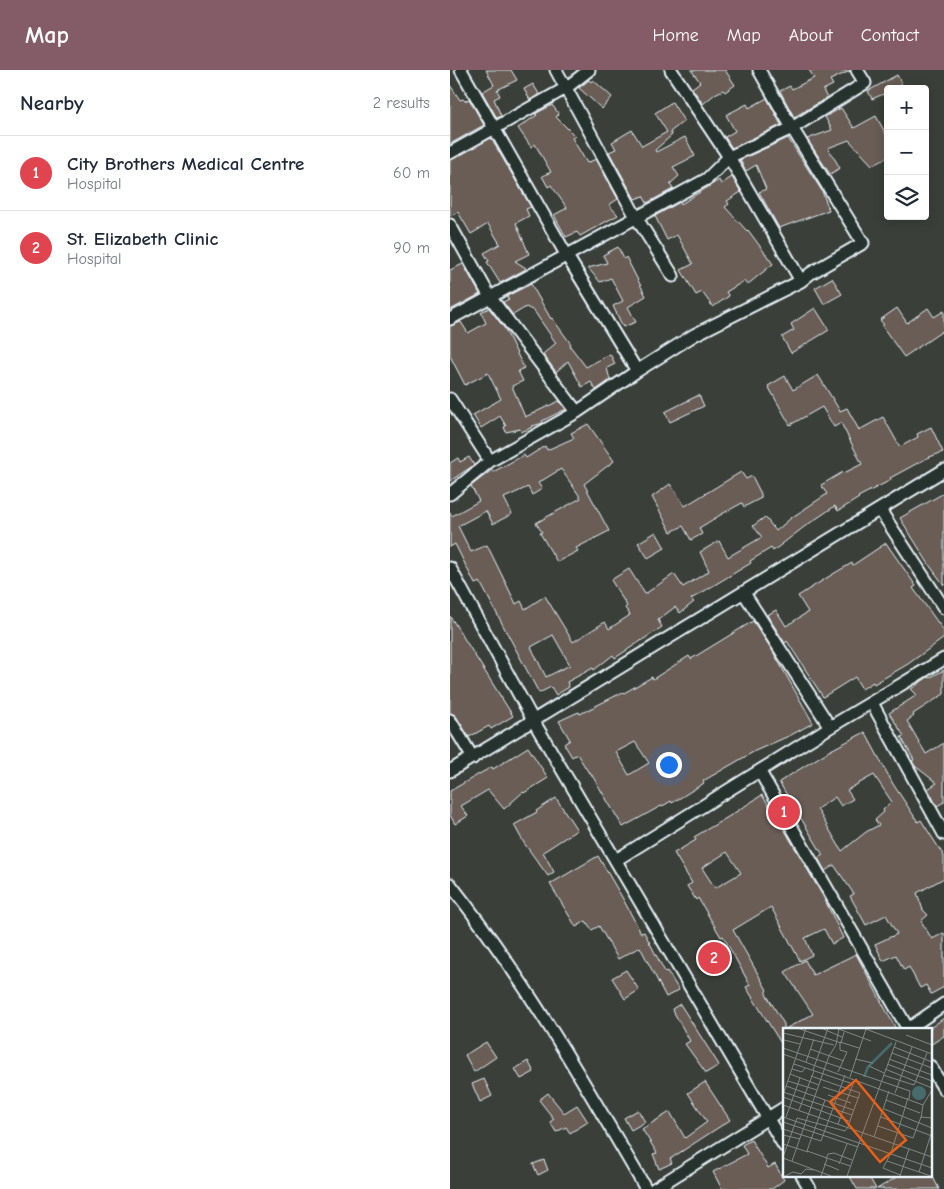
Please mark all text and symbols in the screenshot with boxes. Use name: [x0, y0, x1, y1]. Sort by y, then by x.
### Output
text: Map: [25, 21, 69, 49]
text: Home: [652, 25, 699, 46]
text: Map: [727, 25, 761, 46]
text: About: [789, 25, 833, 46]
text: Contact: [861, 25, 919, 46]
map controls: [884, 85, 929, 220]
button: +: [884, 85, 929, 130]
text: Nearby: [20, 91, 84, 115]
text: 2 results: [373, 94, 430, 112]
button: −: [884, 130, 929, 175]
text: City Brothers Medical Centre: [67, 153, 304, 175]
text: 1: [33, 164, 39, 182]
text: 60 m: [393, 164, 430, 182]
text: Hospital: [67, 175, 122, 193]
button: layers: [884, 175, 929, 220]
text: St. Elizabeth Clinic: [67, 228, 218, 250]
text: 2: [32, 239, 40, 257]
text: 90 m: [393, 239, 430, 257]
text: Hospital: [67, 250, 122, 268]
your location: [656, 752, 682, 778]
pin: 1: [768, 793, 800, 831]
pin: 2: [698, 939, 730, 977]
inset map: [783, 1028, 932, 1176]

